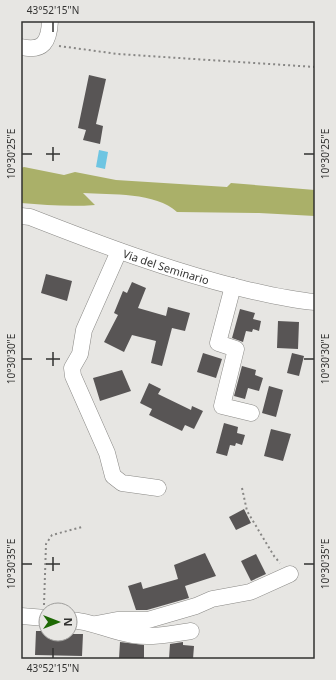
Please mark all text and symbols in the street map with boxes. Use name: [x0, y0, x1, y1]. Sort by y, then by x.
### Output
text: 43°52'15"N: [27, 3, 79, 17]
text: 10°30'25"E: [4, 129, 18, 179]
text: 10°30'25"E: [318, 129, 332, 179]
street label: Via del Seminario: [121, 245, 211, 287]
text: 10°30'30"E: [4, 334, 18, 384]
text: 10°30'30"E: [318, 334, 332, 384]
text: 10°30'35"E: [4, 539, 18, 589]
text: 10°30'35"E: [318, 539, 332, 589]
north arrow: [38, 602, 78, 642]
text: N: [61, 618, 76, 626]
text: 43°52'15"N: [27, 661, 79, 675]

